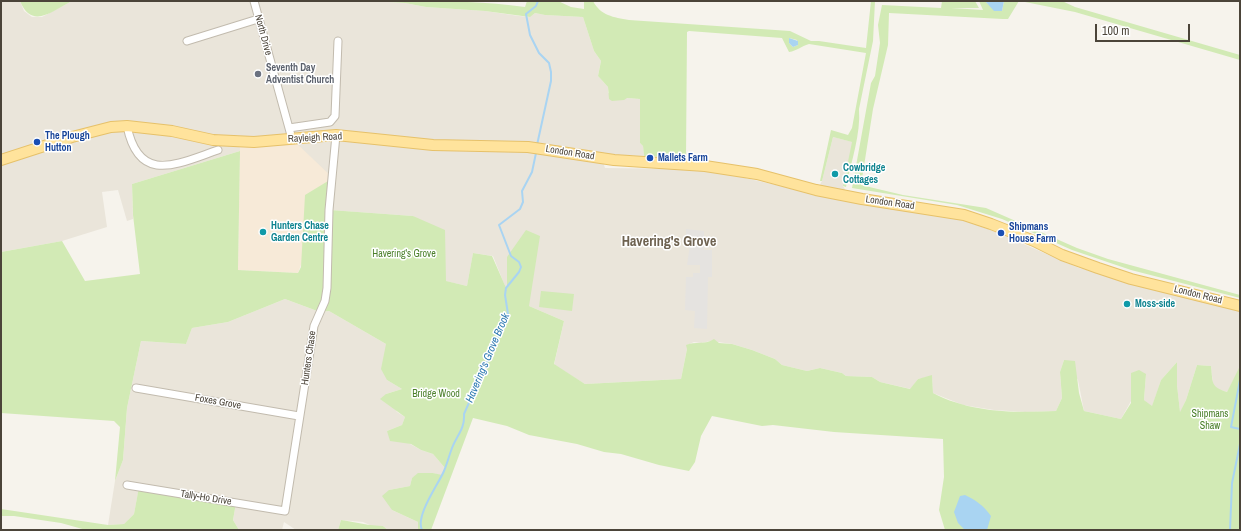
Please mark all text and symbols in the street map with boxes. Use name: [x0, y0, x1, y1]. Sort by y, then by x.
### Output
street label: North Drive: [252, 13, 274, 57]
scale bar: [1097, 16, 1192, 42]
text: 100 m: [1102, 23, 1129, 39]
place label: Seventh Day Adventist Church: [266, 62, 334, 86]
marker: Seventh Day Adventist Church: [253, 69, 263, 79]
place label: The Plough Hutton: [45, 130, 90, 154]
street label: Rayleigh Road: [288, 131, 342, 145]
marker: The Plough Hutton: [32, 137, 42, 147]
street label: London Road: [545, 143, 595, 163]
place label: Mallets Farm: [658, 152, 708, 164]
marker: Mallets Farm: [645, 153, 655, 163]
place label: Cowbridge Cottages: [843, 162, 885, 186]
marker: Cowbridge Cottages: [830, 169, 840, 179]
street label: London Road: [865, 194, 915, 212]
place label: Hunters Chase Garden Centre: [271, 220, 329, 244]
place label: Shipmans House Farm: [1009, 221, 1056, 244]
marker: Hunters Chase Garden Centre: [258, 227, 268, 237]
marker: Shipmans House Farm: [996, 228, 1006, 238]
district label: Havering's Grove: [622, 234, 716, 250]
park label: Havering's Grove: [372, 248, 436, 260]
street label: London Road: [1173, 283, 1223, 307]
place label: Moss-side: [1135, 298, 1175, 310]
marker: Moss-side: [1122, 299, 1132, 309]
water label: Havering's Grove Brook: [463, 311, 513, 405]
street label: Hunters Chase: [299, 330, 319, 386]
park label: Bridge Wood: [412, 388, 460, 400]
street label: Foxes Grove: [194, 392, 242, 412]
park label: Shipmans Shaw: [1192, 408, 1228, 432]
street label: Tally-Ho Drive: [180, 488, 232, 508]

